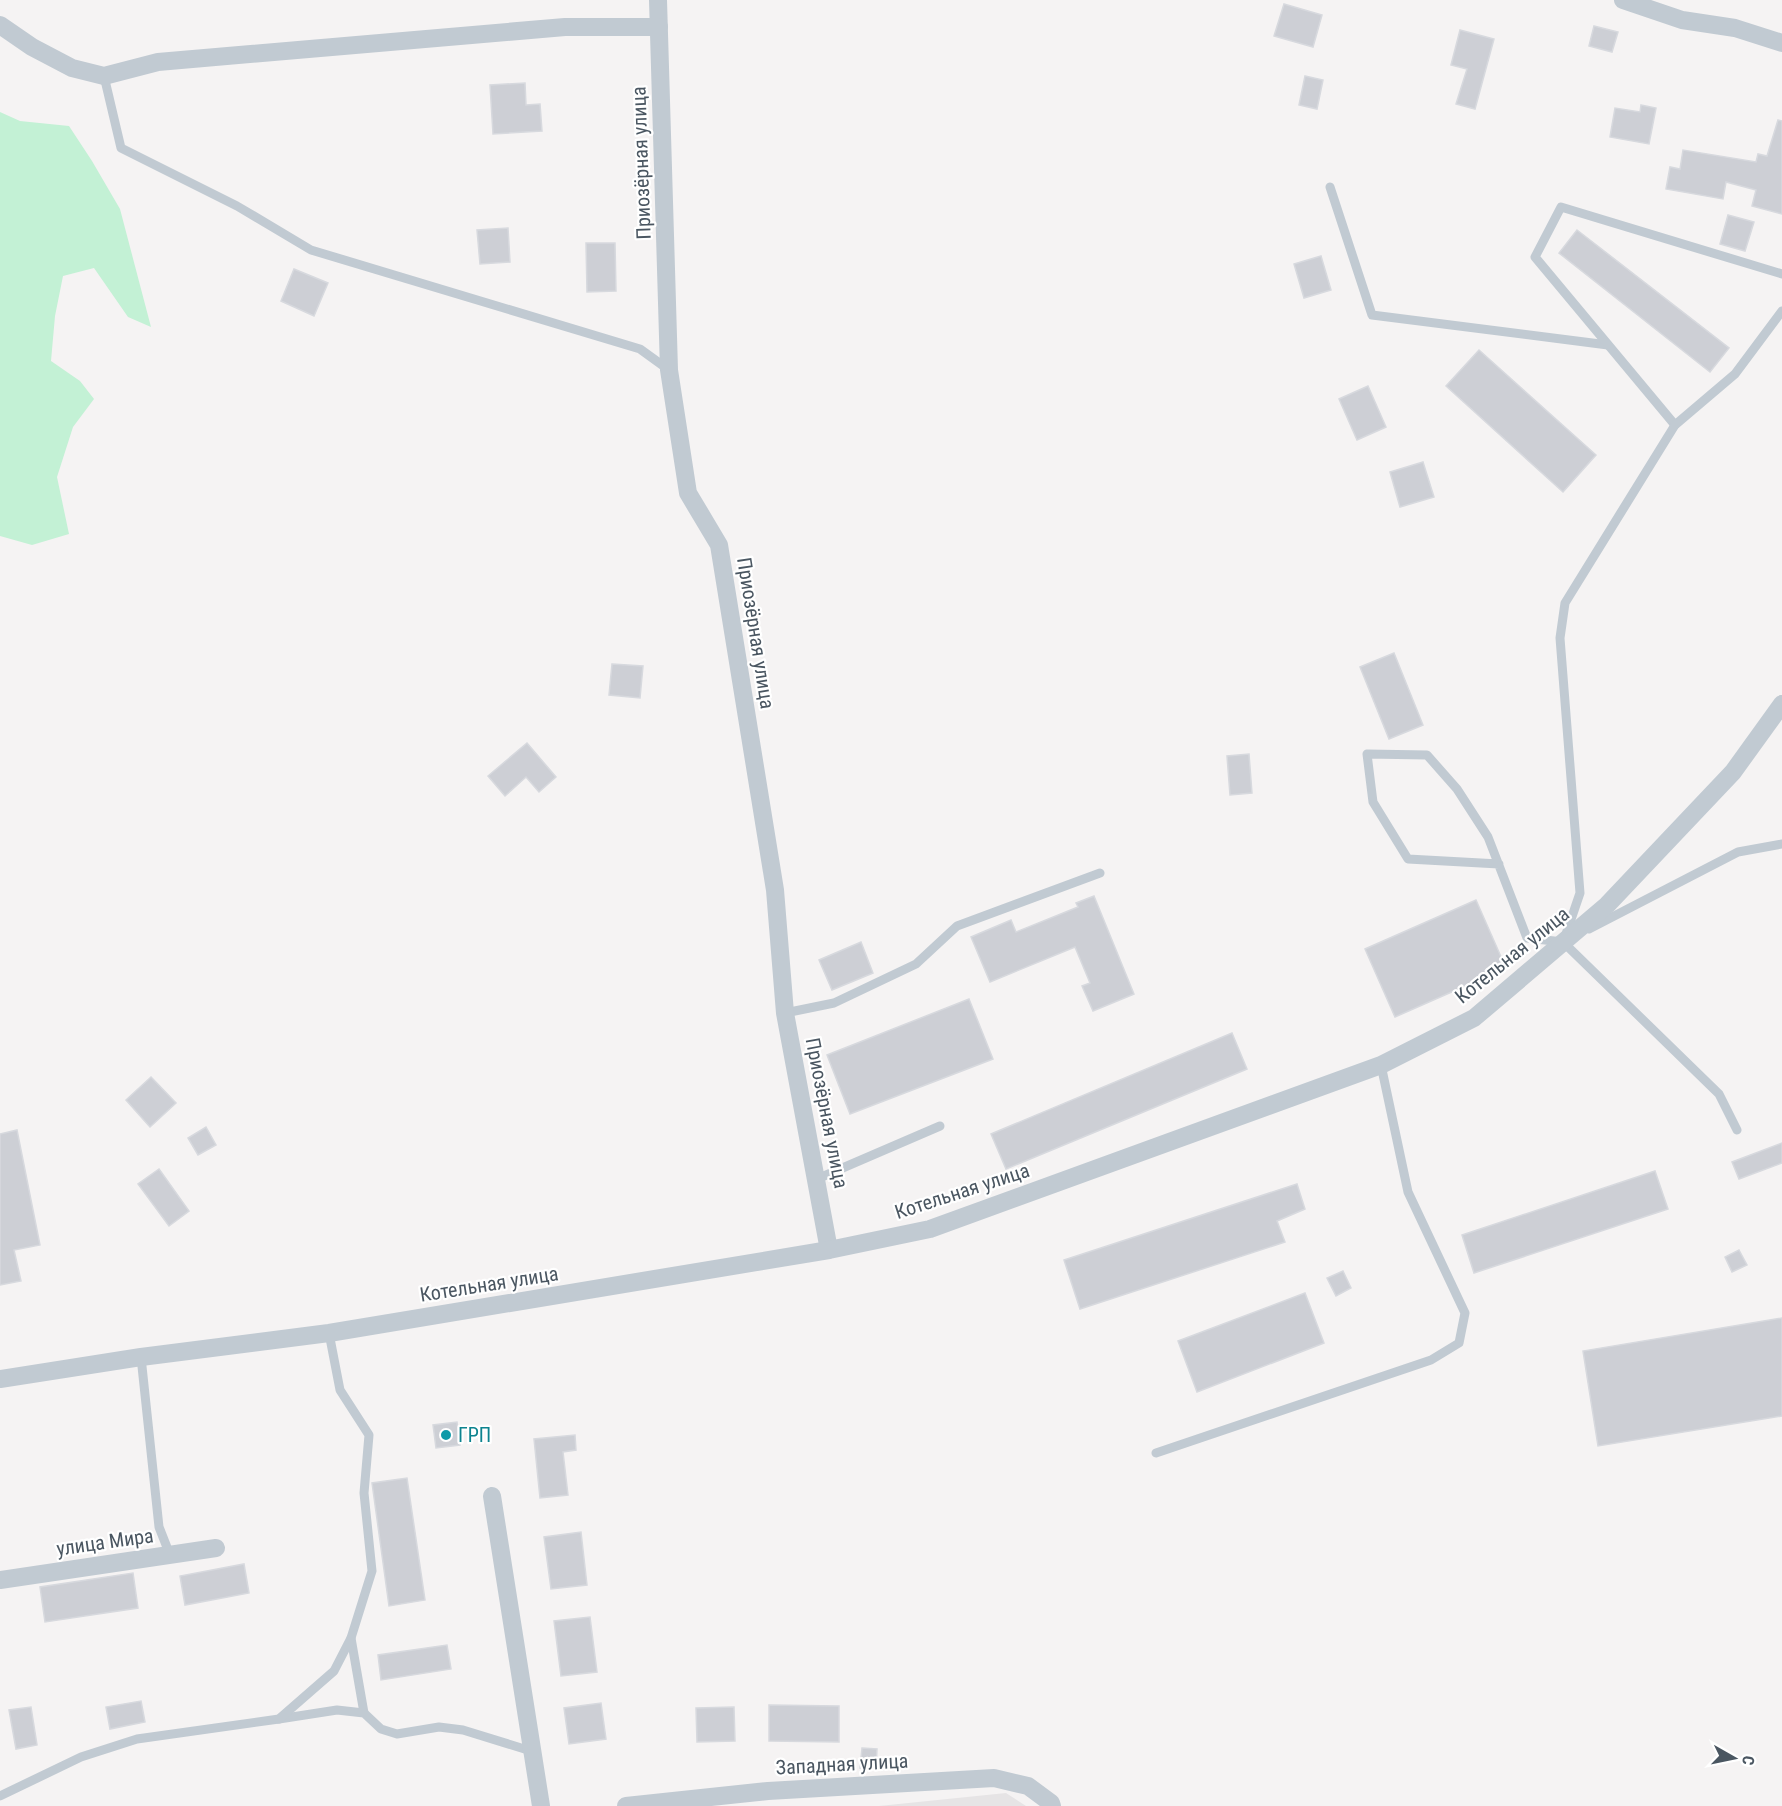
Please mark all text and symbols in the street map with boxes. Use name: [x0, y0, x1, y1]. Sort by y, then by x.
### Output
street label: Приозёрная улица: [626, 86, 656, 240]
street label: Приозёрная улица: [732, 556, 780, 710]
street label: Котельная улица: [1450, 902, 1574, 1008]
street label: Приозёрная улица: [801, 1036, 853, 1190]
street label: Котельная улица: [892, 1158, 1032, 1224]
street label: Котельная улица: [418, 1261, 560, 1307]
place label: ГРП: [458, 1423, 491, 1447]
marker: ГРП: [439, 1428, 453, 1442]
street label: улица Мира: [55, 1523, 155, 1561]
north arrow: [1704, 1728, 1764, 1788]
street label: Западная улица: [775, 1749, 909, 1779]
text: С: [1738, 1754, 1758, 1766]

